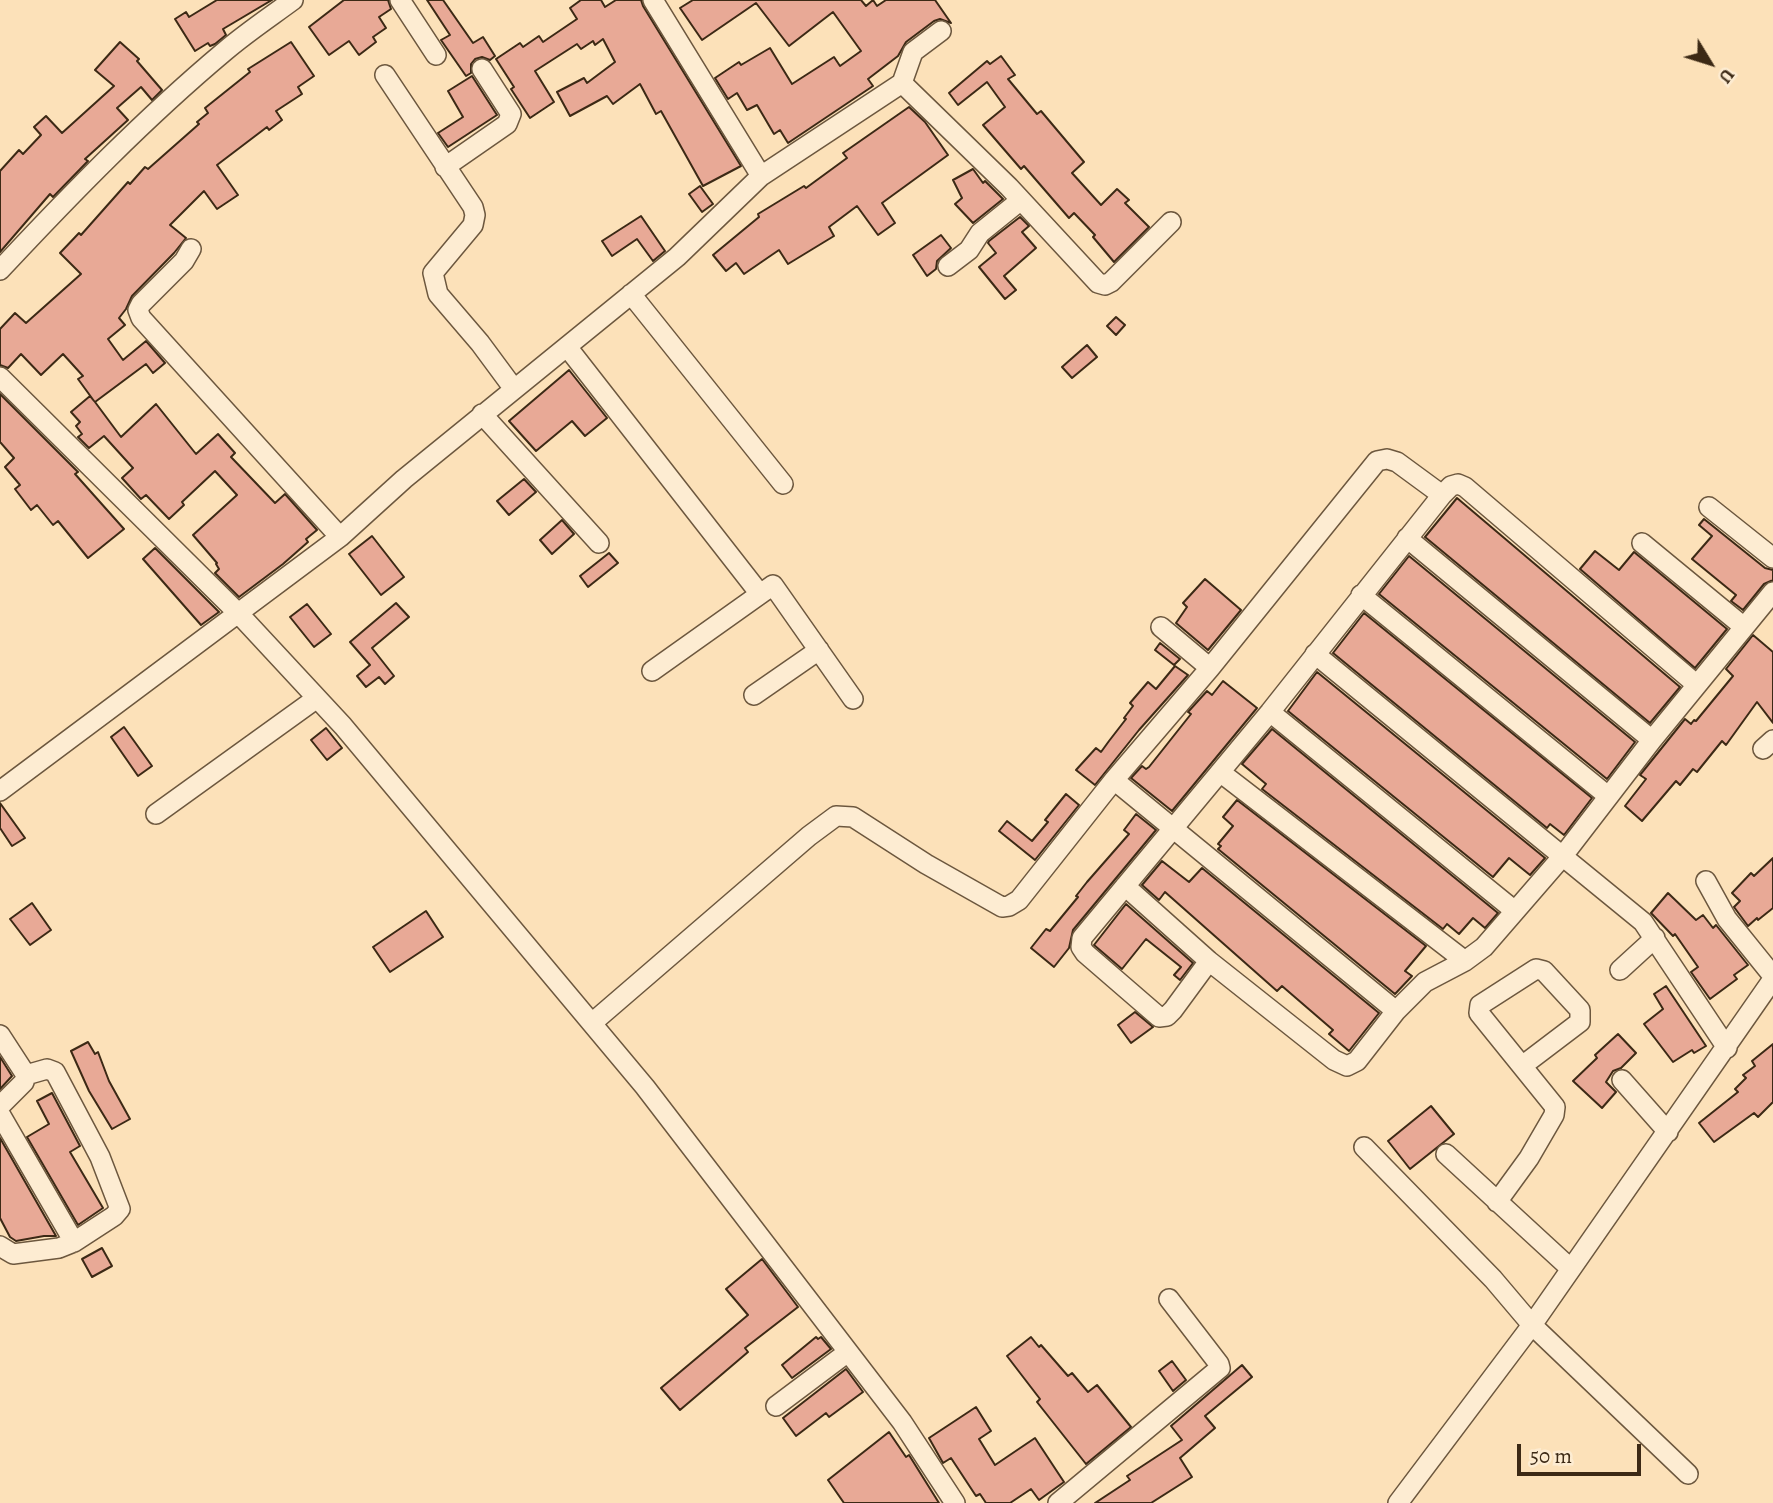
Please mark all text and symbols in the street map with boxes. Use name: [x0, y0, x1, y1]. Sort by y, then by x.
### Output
north arrow: [1675, 28, 1745, 98]
text: U: [1712, 63, 1741, 89]
scale bar: [1521, 1430, 1645, 1474]
text: 50 m: [1530, 1442, 1572, 1470]

